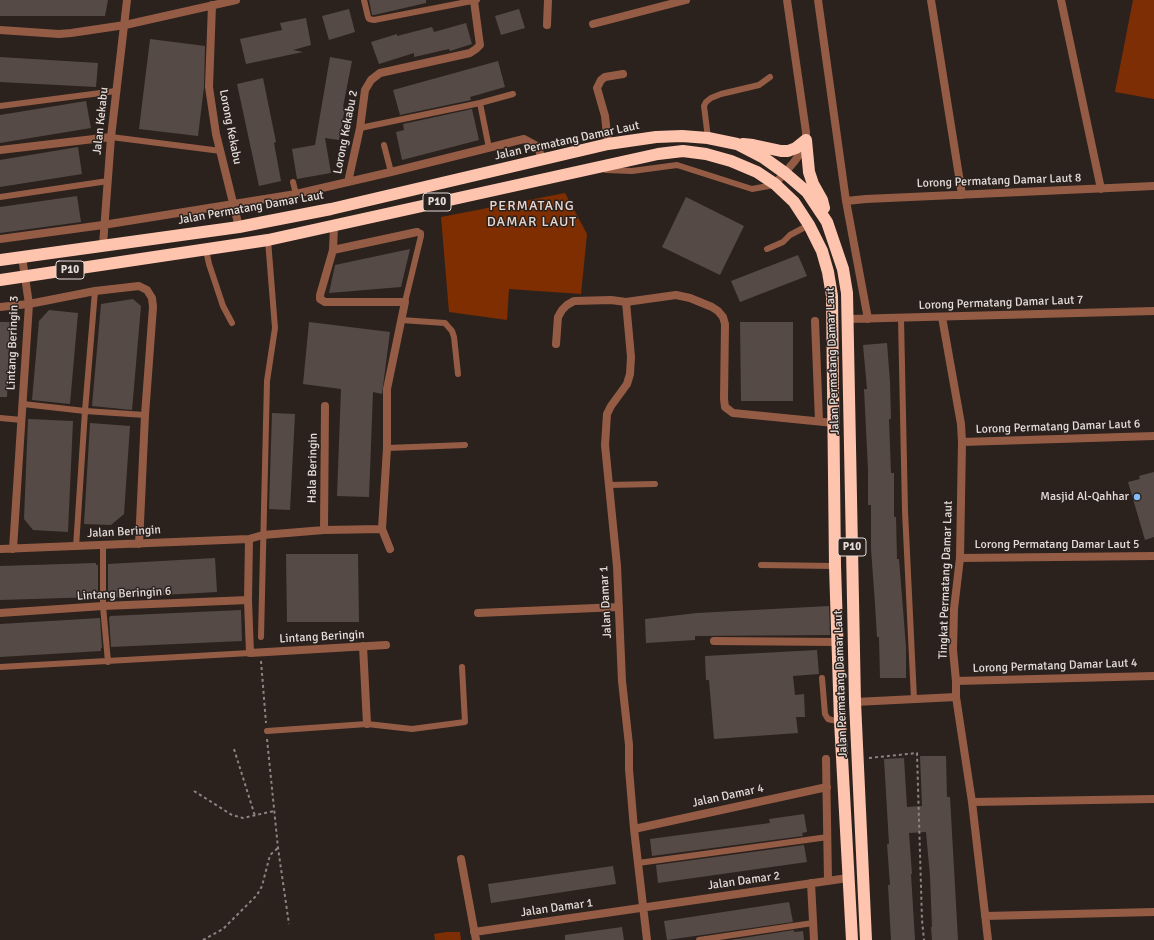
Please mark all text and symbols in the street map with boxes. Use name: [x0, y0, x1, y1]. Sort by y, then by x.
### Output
street label: Jalan Kekabu: [90, 86, 112, 156]
street label: Lorong Kekabu: [216, 88, 244, 166]
street label: Lorong Kekabu 2: [331, 89, 361, 175]
street label: Jalan Permatang Damar Laut: [493, 119, 641, 163]
street label: Lorong Permatang Damar Laut 8: [916, 171, 1082, 191]
street label: Jalan Permatang Damar Laut: [177, 188, 325, 228]
road number: P10: [423, 193, 451, 211]
district label: PERMATANG DAMAR LAUT: [487, 198, 577, 230]
road number: P10: [56, 261, 84, 279]
street label: Jalan Permatang Damar Laut: [823, 287, 843, 435]
street label: Lorong Permatang Damar Laut 7: [918, 293, 1084, 313]
street label: Lintang Beringin 3: [4, 296, 22, 390]
street label: Lorong Permatang Damar Laut 6: [975, 417, 1141, 437]
street label: Hala Beringin: [305, 433, 321, 503]
place label: Masjid Al-Qahhar: [1040, 490, 1129, 504]
marker: Masjid Al-Qahhar: [1132, 492, 1142, 502]
street label: Tingkat Permatang Damar Laut: [936, 501, 956, 659]
street label: Jalan Beringin: [87, 523, 161, 541]
road number: P10: [838, 538, 866, 556]
street label: Lorong Permatang Damar Laut 5: [975, 538, 1139, 552]
street label: Jalan Damar 1: [597, 565, 615, 639]
street label: Lintang Beringin 6: [76, 584, 172, 604]
street label: Jalan Permatang Damar Laut: [831, 610, 851, 758]
street label: Lintang Beringin: [279, 628, 365, 646]
street label: Lorong Permatang Damar Laut 4: [972, 656, 1138, 676]
street label: Jalan Damar 4: [691, 781, 765, 811]
street label: Jalan Damar 2: [707, 869, 781, 893]
street label: Jalan Damar 1: [520, 896, 594, 920]

